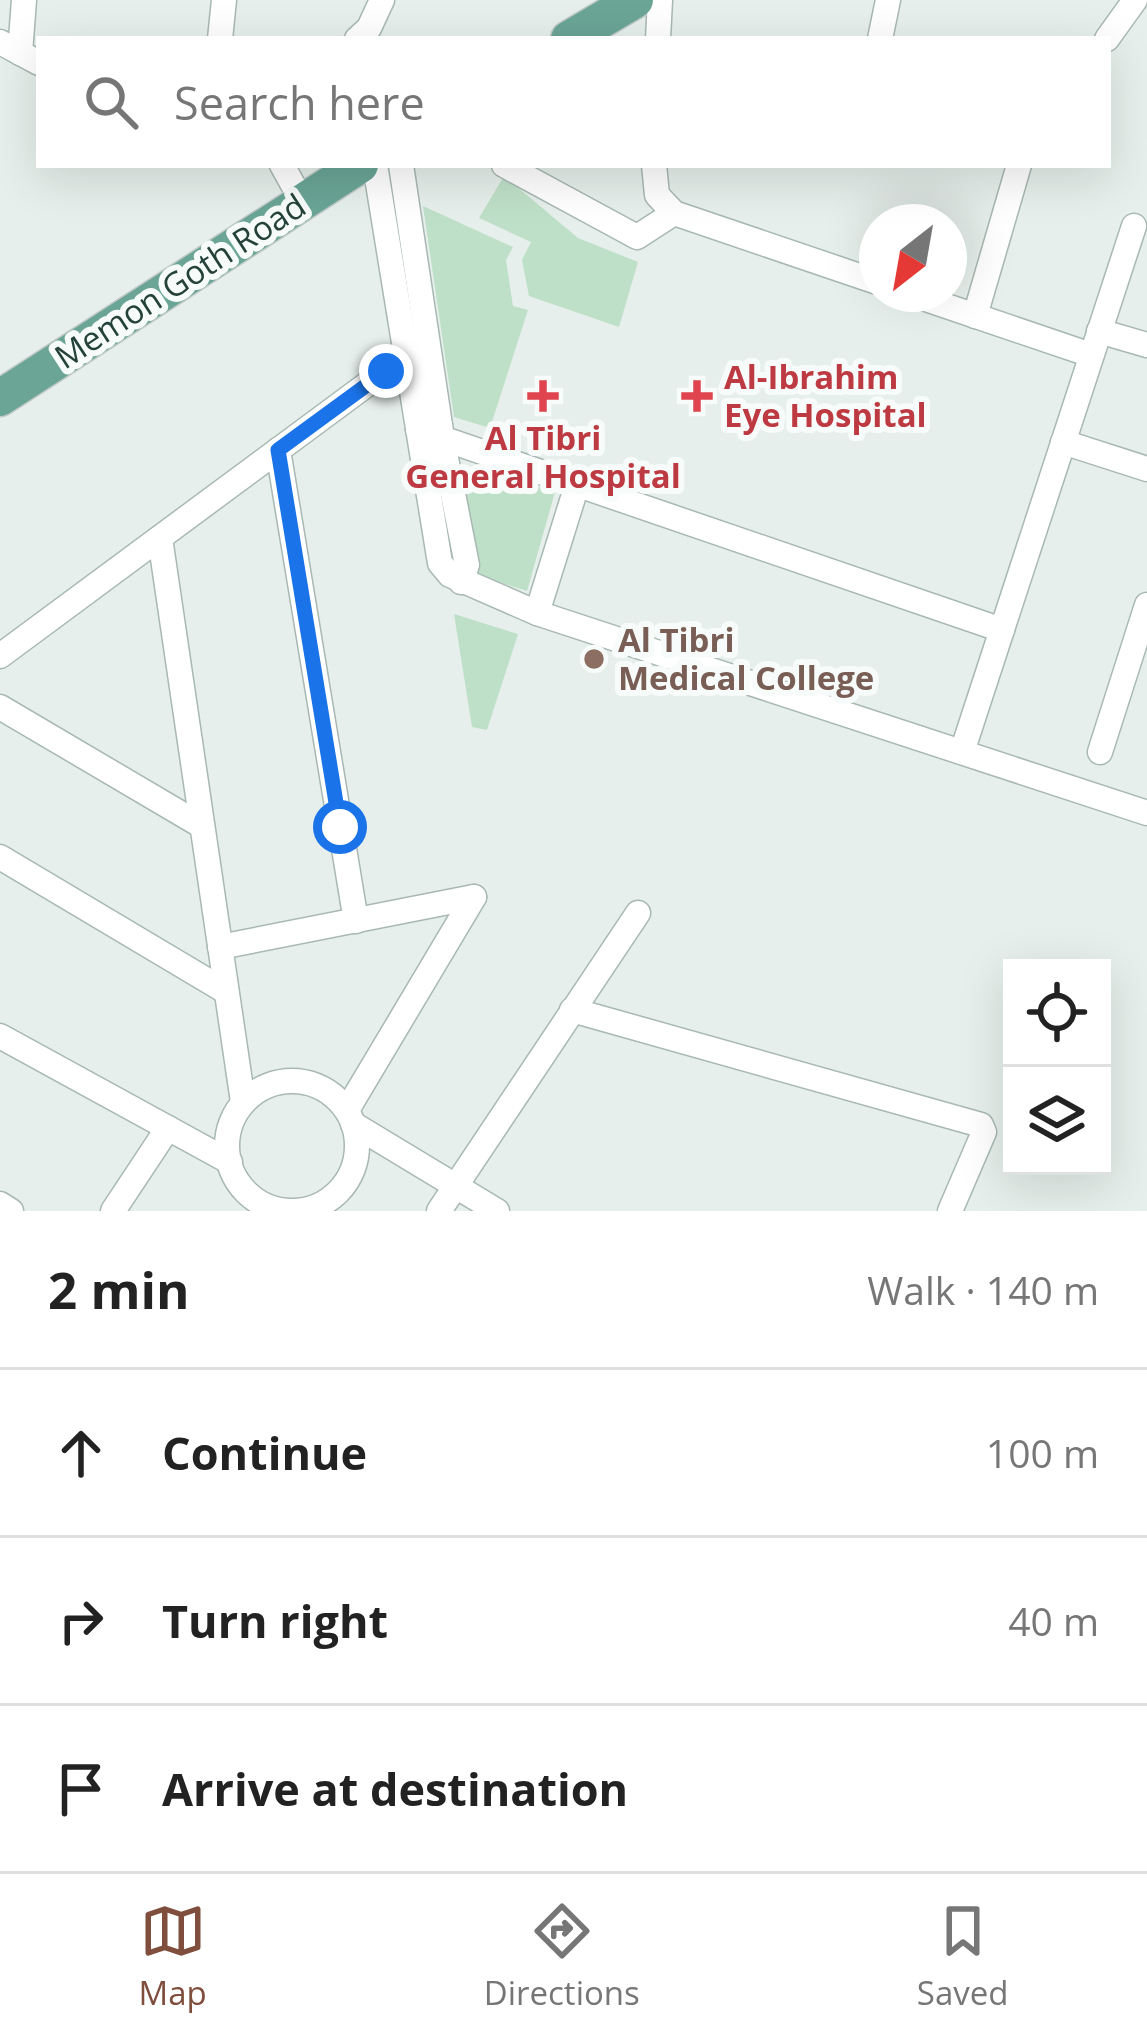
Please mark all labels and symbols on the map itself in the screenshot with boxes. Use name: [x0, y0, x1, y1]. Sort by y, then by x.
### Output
street label: Memon Goth Road: [46, 183, 314, 379]
north arrow: [859, 204, 967, 312]
route end: [359, 344, 413, 398]
place label: Al-Ibrahim Eye Hospital: [724, 354, 927, 437]
marker: Al Tibri General Hospital: [527, 380, 559, 412]
marker: Al-Ibrahim Eye Hospital: [681, 380, 713, 412]
place label: Al Tibri General Hospital: [405, 415, 681, 498]
place label: Al Tibri Medical College: [618, 617, 874, 700]
marker: Al Tibri Medical College: [581, 646, 607, 672]
route start: [313, 800, 367, 854]

